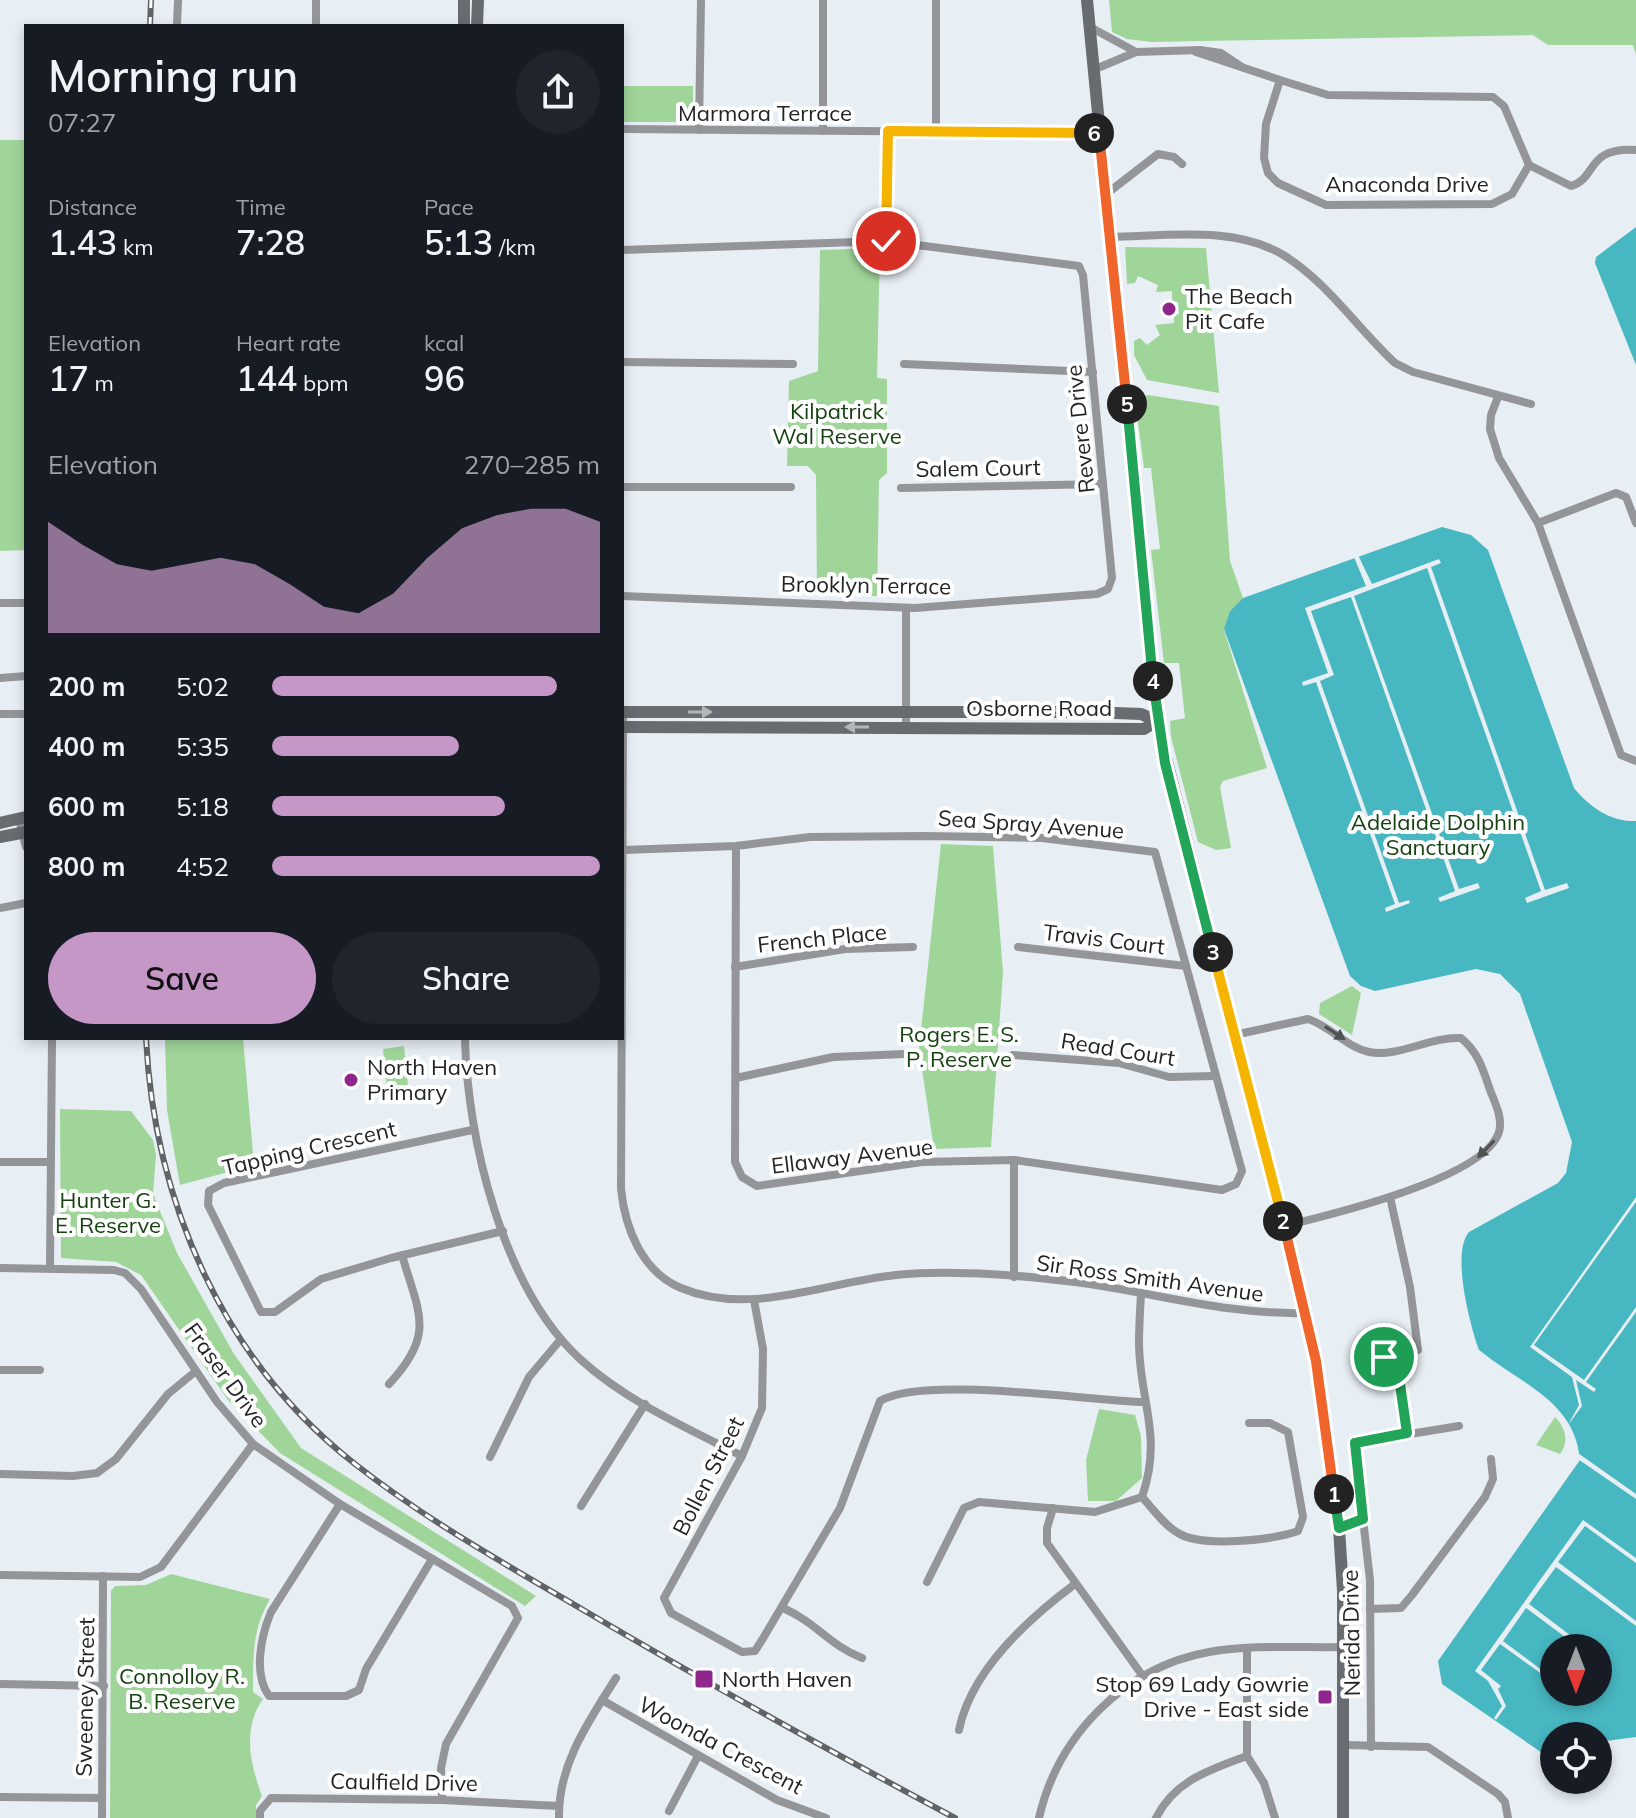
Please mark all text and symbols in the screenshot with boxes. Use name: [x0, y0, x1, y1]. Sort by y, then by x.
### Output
text: Morning run: [48, 48, 298, 103]
button: share: [516, 50, 600, 134]
street label: Marmora Terrace: [678, 99, 852, 127]
text: 07:27: [48, 106, 116, 139]
pin: 6: [1074, 113, 1114, 153]
text: 6: [1087, 119, 1101, 147]
street label: Anaconda Drive: [1325, 170, 1489, 198]
text: Distance: [48, 193, 137, 221]
text: Time: [236, 193, 286, 221]
text: Pace: [424, 193, 474, 221]
pin: [852, 207, 920, 275]
icon: check: [864, 219, 908, 263]
text: 1.43: [48, 221, 117, 264]
text: 7:28: [236, 221, 305, 264]
text: 5:13: [424, 221, 493, 264]
text: km: [117, 233, 154, 261]
text: /km: [493, 233, 536, 261]
place label: The Beach Pit Cafe: [1185, 282, 1293, 335]
marker: The Beach Pit Cafe: [1160, 300, 1178, 318]
text: Elevation: [48, 329, 141, 357]
text: Heart rate: [236, 329, 341, 357]
text: kcal: [424, 329, 464, 357]
text: 17: [48, 357, 89, 400]
text: 144: [236, 357, 297, 400]
text: 96: [424, 357, 465, 400]
street label: Revere Drive: [1059, 363, 1101, 495]
text: m: [89, 369, 114, 397]
text: bpm: [297, 369, 349, 397]
pin: 5: [1107, 384, 1147, 424]
text: 5: [1120, 390, 1134, 418]
park label: Kilpatrick Wal Reserve: [772, 397, 902, 450]
text: Elevation: [48, 448, 158, 481]
text: 270–285 m: [464, 448, 600, 481]
street label: Salem Court: [915, 453, 1041, 483]
street label: Brooklyn Terrace: [781, 570, 951, 600]
pin: 4: [1133, 661, 1173, 701]
text: 4: [1146, 667, 1160, 695]
text: 200 m: [48, 670, 125, 703]
text: 5:02: [176, 670, 229, 703]
street label: Osborne Road: [966, 694, 1112, 722]
one-way arrow: [688, 706, 713, 718]
one-way arrow: [844, 721, 869, 733]
text: 400 m: [48, 730, 125, 763]
text: 5:35: [176, 730, 229, 763]
text: 600 m: [48, 790, 125, 823]
text: 5:18: [176, 790, 229, 823]
street label: Sea Spray Avenue: [937, 804, 1125, 844]
park label: Adelaide Dolphin Sanctuary: [1351, 808, 1525, 861]
text: 800 m: [48, 850, 125, 883]
text: 4:52: [176, 850, 229, 883]
street label: French Place: [756, 917, 888, 959]
street label: Travis Court: [1042, 918, 1167, 960]
button: Save: [48, 932, 316, 1024]
button: Share: [332, 932, 600, 1024]
pin: 3: [1193, 932, 1233, 972]
text: 3: [1206, 938, 1220, 966]
park label: Rogers E. S. P. Reserve: [899, 1020, 1019, 1073]
one-way arrow: [1324, 1025, 1345, 1040]
street label: Read Court: [1059, 1026, 1177, 1072]
place label: North Haven Primary: [367, 1053, 497, 1106]
marker: North Haven Primary: [342, 1071, 360, 1089]
street label: Tapping Crescent: [219, 1114, 399, 1182]
street label: Ellaway Avenue: [770, 1132, 934, 1180]
one-way arrow: [1477, 1139, 1496, 1158]
park label: Hunter G. E. Reserve: [55, 1186, 161, 1239]
pin: 2: [1263, 1201, 1303, 1241]
text: 2: [1276, 1207, 1290, 1235]
street label: Sir Ross Smith Avenue: [1035, 1248, 1265, 1308]
street label: Fraser Drive: [179, 1317, 273, 1433]
pin: [1350, 1323, 1418, 1391]
icon: arrive: [1362, 1335, 1406, 1379]
street label: Bollen Street: [666, 1412, 750, 1540]
pin: 1: [1314, 1474, 1354, 1514]
text: 1: [1327, 1480, 1341, 1508]
street label: Nerida Drive: [1336, 1569, 1366, 1697]
street label: Sweeney Street: [70, 1617, 100, 1777]
north arrow: [1540, 1634, 1612, 1706]
map controls: [1540, 1634, 1612, 1794]
park label: Connolloy R. B. Reserve: [119, 1662, 245, 1715]
place label: North Haven: [722, 1665, 852, 1693]
marker: North Haven: [693, 1668, 715, 1690]
place label: Stop 69 Lady Gowrie Drive - East side: [1095, 1670, 1309, 1723]
marker: Stop 69 Lady Gowrie Drive - East side: [1316, 1688, 1334, 1706]
street label: Woonda Crescent: [634, 1690, 808, 1800]
button: locate: [1540, 1722, 1612, 1794]
street label: Caulfield Drive: [330, 1767, 478, 1797]

